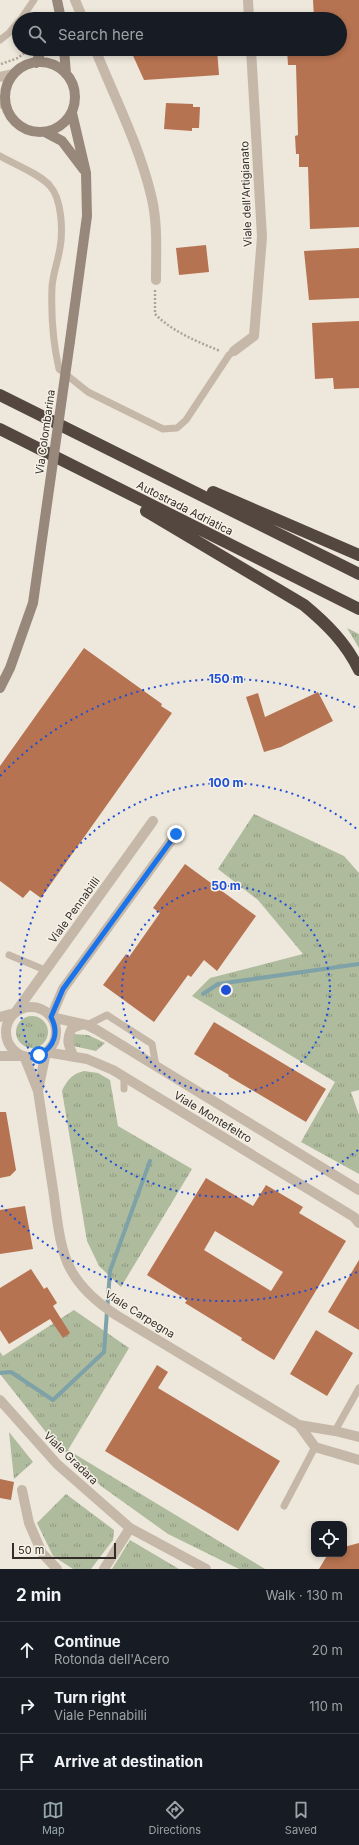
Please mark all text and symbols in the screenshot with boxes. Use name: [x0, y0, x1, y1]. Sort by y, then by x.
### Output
search box: [12, 12, 347, 56]
icon: search: [26, 23, 48, 45]
text: Search here: [58, 25, 144, 44]
street label: Viale dell'Artigianato: [237, 140, 255, 247]
street label: Via Colombarina: [32, 389, 58, 475]
street label: Autostrada Adriatica: [135, 478, 235, 538]
text: 150 m: [209, 671, 243, 686]
text: 100 m: [208, 775, 244, 790]
route end: [167, 825, 185, 843]
street label: Viale Pennabilli: [45, 874, 103, 946]
text: 50 m: [211, 878, 241, 893]
centre of rings: [219, 983, 233, 997]
route start: [30, 1046, 48, 1064]
street label: Viale Montefeltro: [171, 1088, 255, 1146]
street label: Viale Carpegna: [102, 1287, 178, 1341]
street label: Viale Gradara: [41, 1429, 101, 1487]
map controls: [311, 1521, 347, 1557]
button: locate: [311, 1521, 347, 1557]
scale bar: [12, 1541, 116, 1560]
text: 50 m: [18, 1543, 44, 1557]
text: 2 min: [16, 1585, 61, 1605]
text: Walk · 130 m: [266, 1587, 343, 1603]
text: Continue: [54, 1632, 121, 1651]
icon: ahead: [16, 1639, 38, 1661]
text: 20 m: [312, 1642, 343, 1658]
text: Rotonda dell'Acero: [54, 1651, 170, 1667]
text: Turn right: [54, 1688, 126, 1707]
icon: right: [16, 1695, 38, 1717]
text: 110 m: [309, 1698, 343, 1714]
text: Viale Pennabilli: [54, 1707, 147, 1723]
icon: arrive: [16, 1751, 38, 1773]
text: Arrive at destination: [54, 1752, 203, 1771]
tab: Map: [42, 1799, 65, 1837]
tab: Directions: [149, 1799, 201, 1837]
tab: Saved: [285, 1799, 317, 1837]

